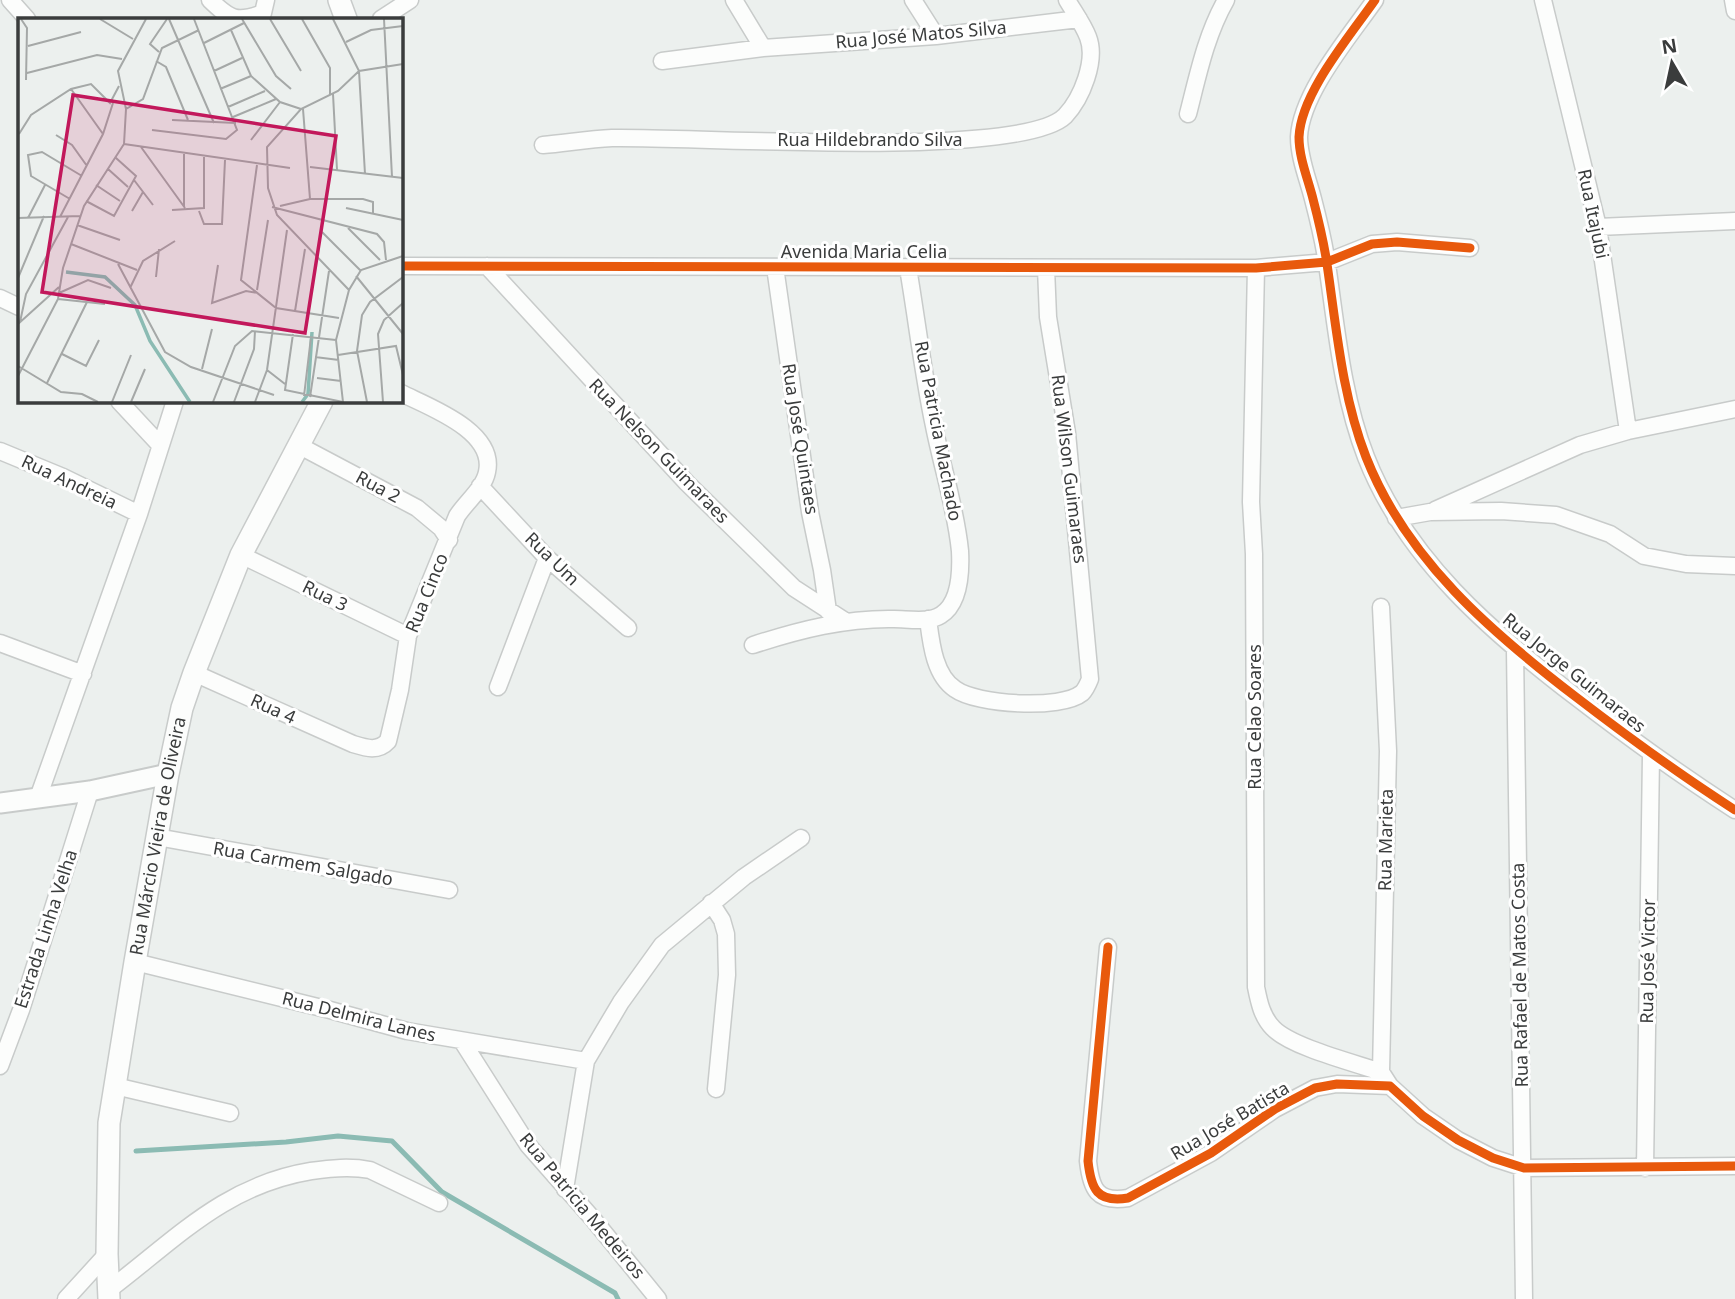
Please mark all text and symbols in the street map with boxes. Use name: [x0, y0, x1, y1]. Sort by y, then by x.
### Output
street label: Rua José Matos Silva: [834, 15, 1008, 53]
inset map: [18, 18, 402, 402]
north arrow: [1637, 28, 1707, 98]
text: N: [1660, 32, 1679, 60]
street label: Rua Hildebrando Silva: [777, 127, 963, 151]
street label: Rua Itajubi: [1573, 167, 1615, 261]
street label: Avenida Maria Celia: [781, 239, 947, 263]
street label: Rua Patricia Machado: [910, 339, 968, 523]
street label: Rua José Quintaes: [777, 362, 825, 516]
street label: Rua Nelson Guimaraes: [584, 373, 735, 528]
street label: Rua Wilson Guimaraes: [1046, 373, 1093, 565]
street label: Rua Andreia: [18, 449, 121, 514]
street label: Rua 2: [352, 464, 405, 508]
street label: Rua Um: [520, 526, 585, 590]
street label: Rua Cinco: [399, 549, 453, 636]
street label: Rua 3: [299, 574, 352, 616]
street label: Rua Jorge Guimaraes: [1498, 607, 1651, 737]
street label: Rua Celao Soares: [1242, 644, 1266, 790]
street label: Rua 4: [247, 687, 300, 729]
street label: Rua Márcio Vieira de Oliveira: [123, 715, 191, 957]
street label: Rua Marieta: [1372, 789, 1398, 891]
street label: Rua Carmem Salgado: [211, 835, 395, 891]
street label: Estrada Linha Velha: [8, 846, 82, 1011]
street label: Rua Rafael de Matos Costa: [1505, 862, 1533, 1088]
street label: Rua José Victor: [1634, 898, 1660, 1024]
street label: Rua Delmira Lanes: [280, 985, 439, 1047]
street label: Rua José Batista: [1166, 1075, 1293, 1165]
street label: Rua Patricia Medeiros: [515, 1127, 651, 1283]

